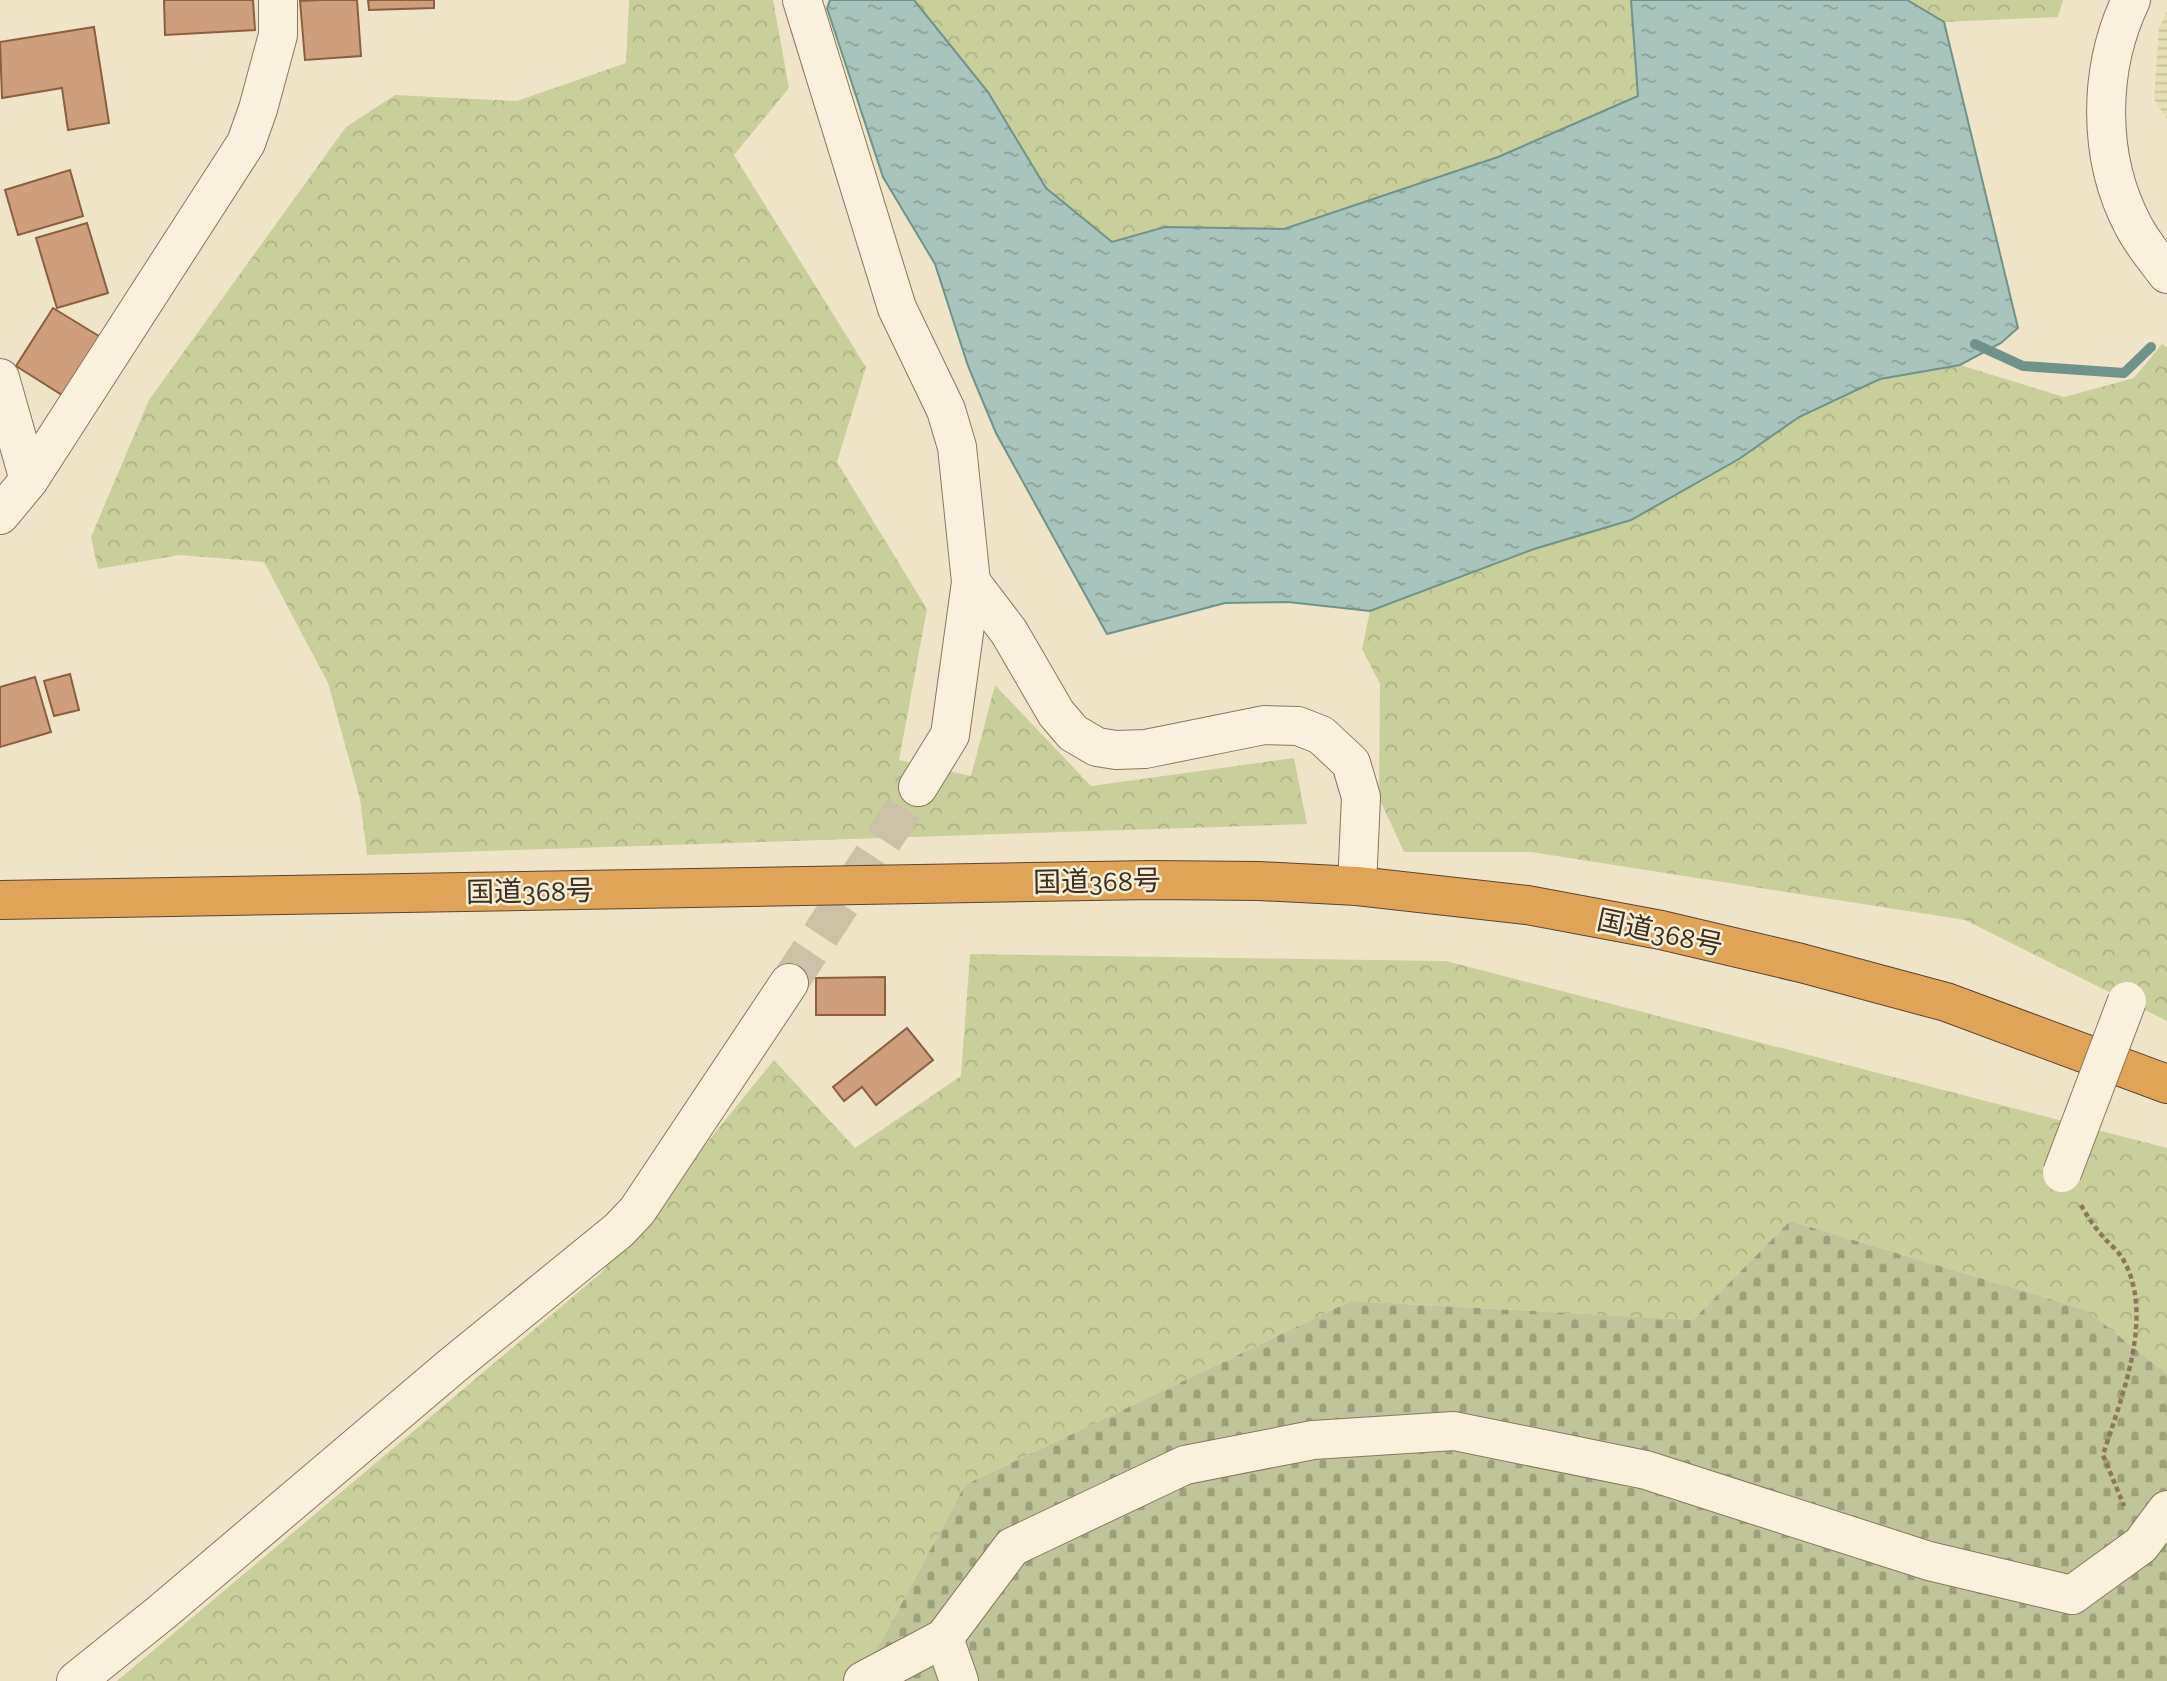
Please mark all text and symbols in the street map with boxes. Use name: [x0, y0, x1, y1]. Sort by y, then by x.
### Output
street label: 国道368号: [1033, 864, 1161, 899]
street label: 国道368号: [466, 874, 594, 909]
street label: 国道368号: [1594, 903, 1726, 962]

